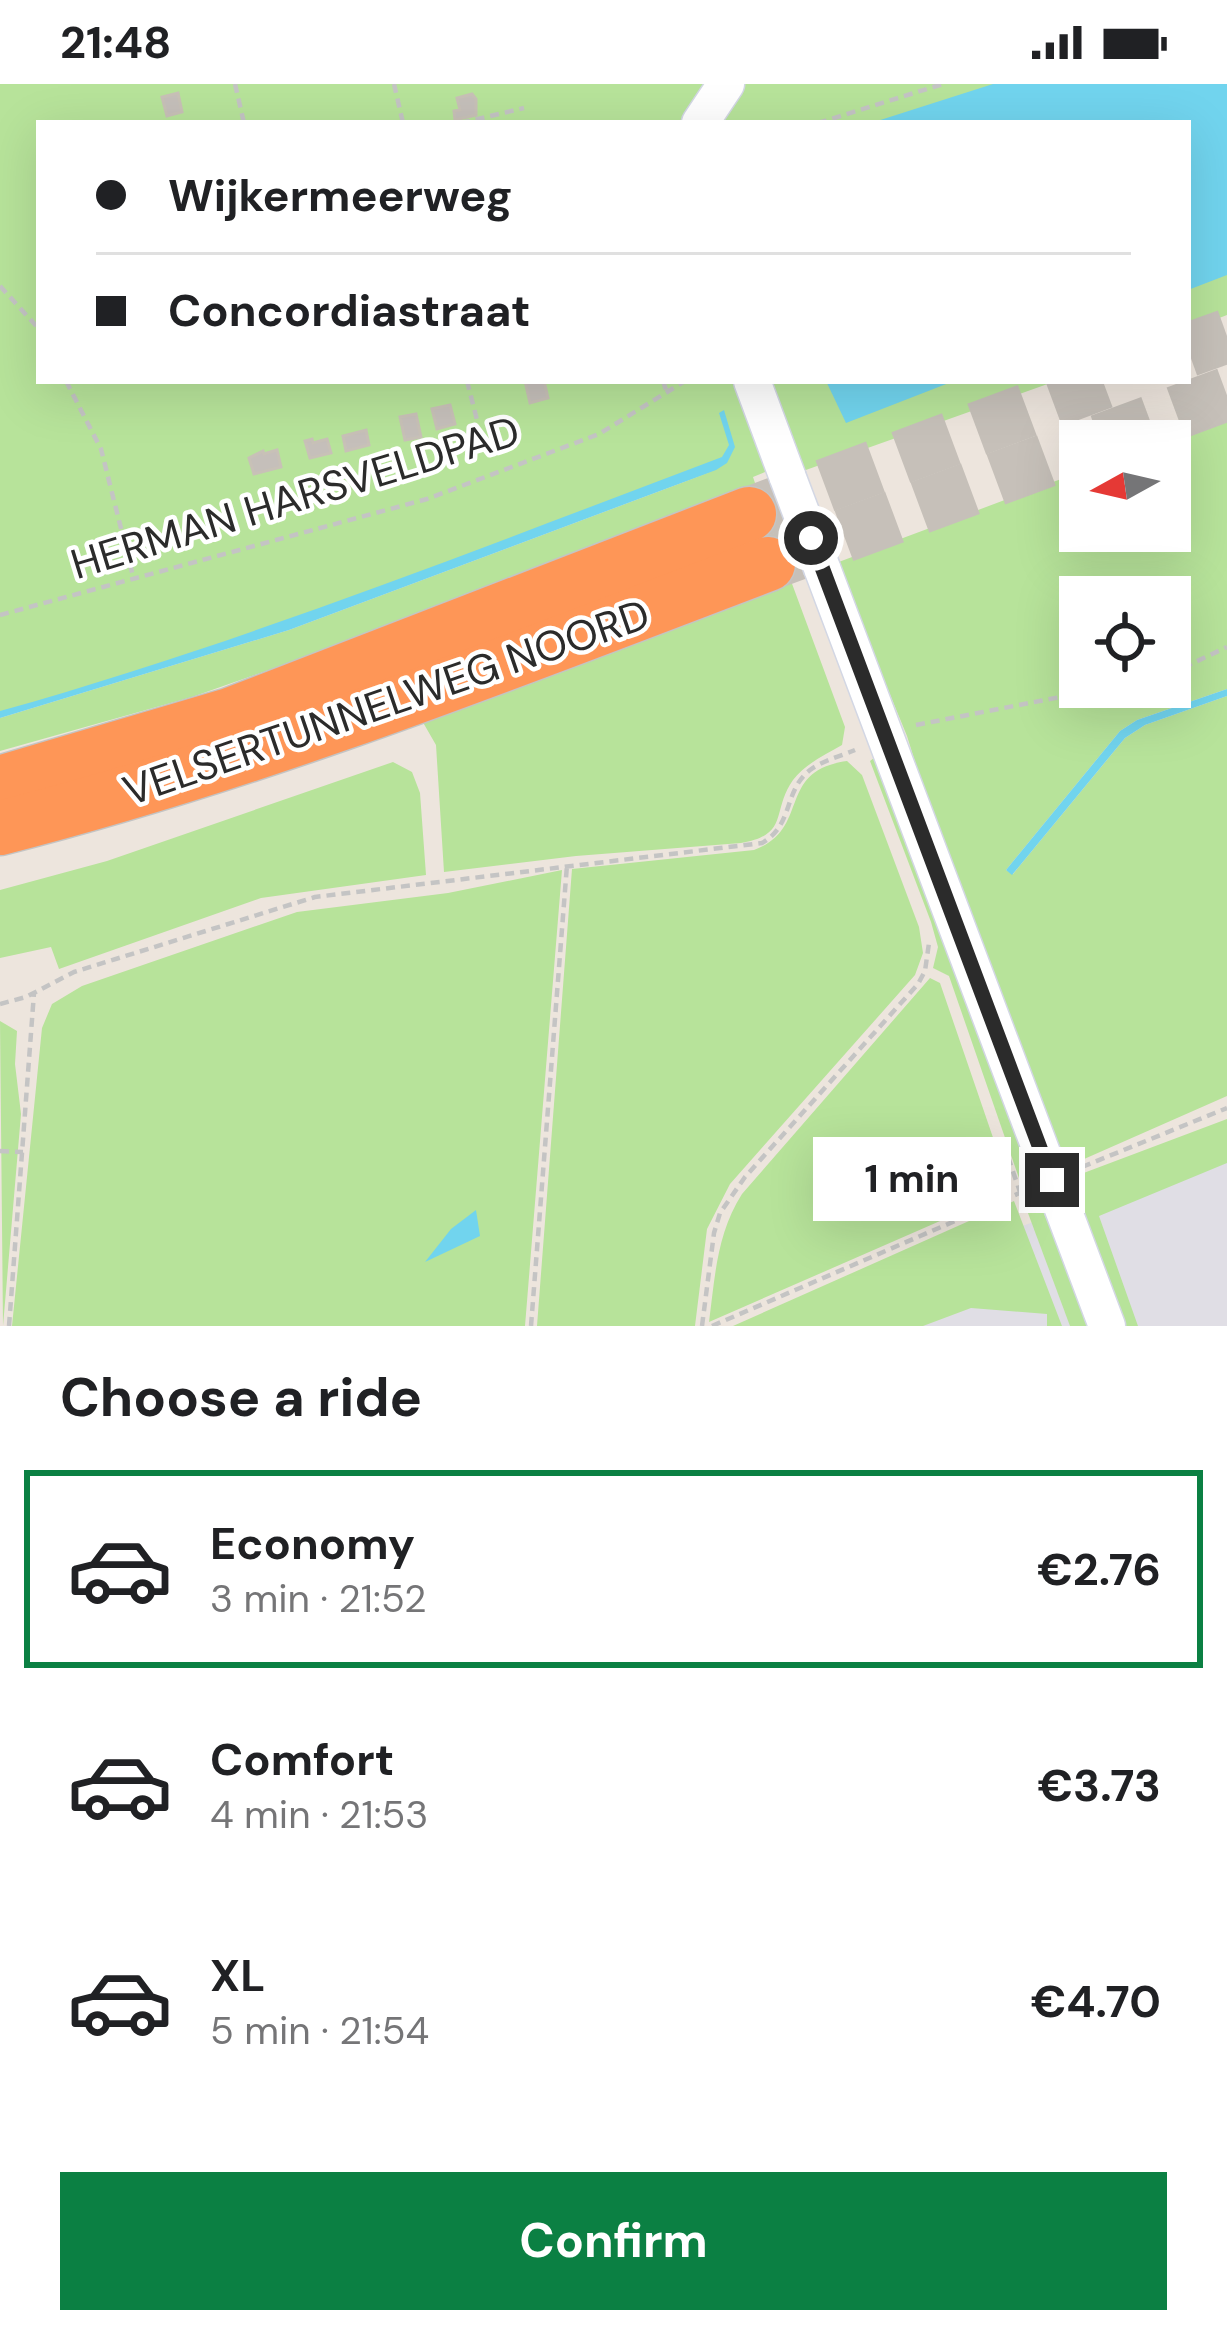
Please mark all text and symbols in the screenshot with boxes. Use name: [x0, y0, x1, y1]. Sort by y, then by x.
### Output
text: 21:48: [60, 13, 172, 72]
text: Wijkermeerweg: [168, 166, 512, 225]
text: Concordiastraat: [168, 281, 531, 340]
street label: HERMAN HARSVELDPAD: [64, 403, 526, 592]
north arrow: [1059, 420, 1191, 552]
map controls: [1059, 420, 1191, 708]
route start: [784, 511, 838, 565]
button: locate: [1059, 576, 1191, 708]
street label: VELSERTUNNELWEG NOORD: [116, 586, 657, 819]
callout: 1 min: [812, 1138, 1010, 1222]
text: 1 min: [865, 1153, 959, 1204]
route end: [1025, 1153, 1079, 1207]
text: Choose a ride: [60, 1362, 422, 1433]
text: Economy: [210, 1514, 415, 1573]
icon: car: [66, 1515, 174, 1623]
text: €2.76: [1037, 1540, 1161, 1599]
text: 3 min · 21:52: [210, 1573, 427, 1624]
text: Comfort: [210, 1730, 394, 1789]
icon: car: [66, 1731, 174, 1839]
text: €3.73: [1038, 1756, 1161, 1815]
text: 4 min · 21:53: [210, 1789, 428, 1840]
text: XL: [210, 1946, 265, 2005]
icon: car: [66, 1947, 174, 2055]
text: €4.70: [1031, 1972, 1161, 2031]
text: 5 min · 21:54: [210, 2005, 429, 2056]
button: Confirm: [60, 2172, 1167, 2310]

